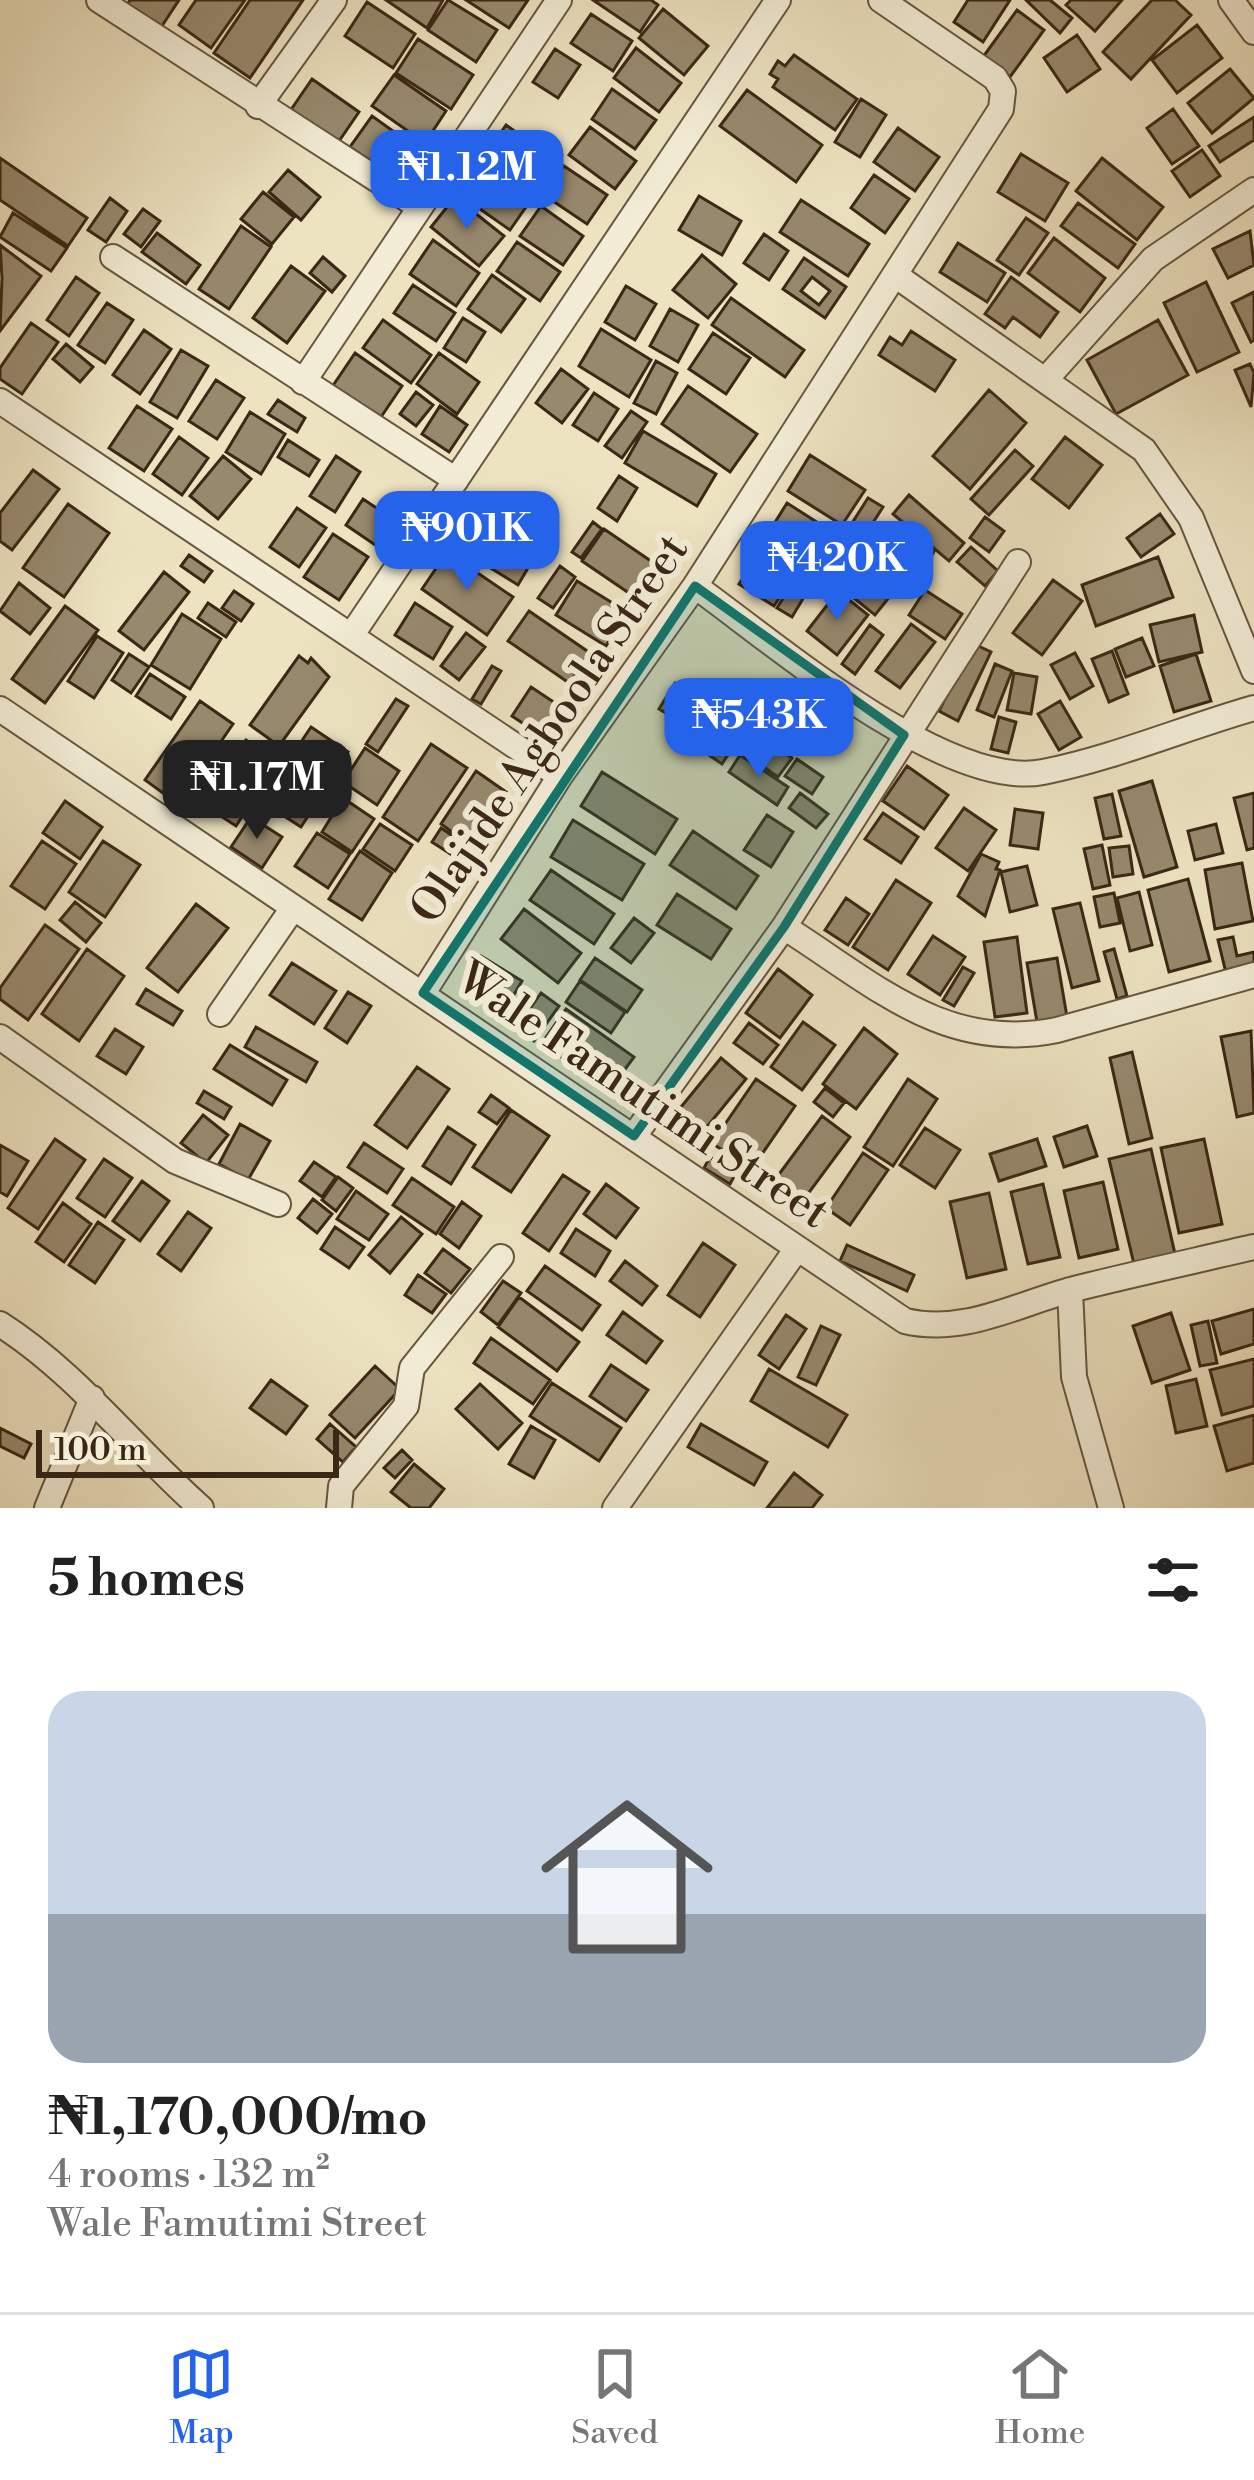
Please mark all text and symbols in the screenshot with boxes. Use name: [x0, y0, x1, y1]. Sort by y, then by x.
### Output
pin: ₦1.12M: [369, 130, 565, 232]
text: ₦1.12M: [397, 144, 537, 193]
pin: ₦901K: [383, 491, 551, 593]
text: ₦901K: [401, 505, 533, 554]
pin: ₦420K: [753, 521, 921, 623]
street label: Olajide Agboola Street: [399, 524, 702, 935]
text: ₦420K: [767, 535, 907, 584]
pin: ₦543K: [675, 678, 843, 780]
text: ₦543K: [691, 692, 827, 741]
pin: ₦1.17M: [159, 740, 355, 842]
text: ₦1.17M: [190, 754, 324, 803]
street label: Wale Famutimi Street: [444, 949, 840, 1242]
scale bar: [36, 1424, 339, 1477]
text: 100 m: [54, 1430, 147, 1471]
icon: filters: [1140, 1547, 1206, 1613]
text: 5 homes: [48, 1548, 245, 1612]
icon: home: [519, 1769, 735, 1985]
text: ₦1,170,000/mo: [48, 2087, 428, 2151]
text: 4 rooms · 132 m²: [48, 2151, 330, 2200]
text: Wale Famutimi Street: [48, 2200, 427, 2249]
tab: Map: [168, 2341, 234, 2454]
tab: Saved: [571, 2341, 658, 2454]
tab: Home: [995, 2341, 1086, 2454]

